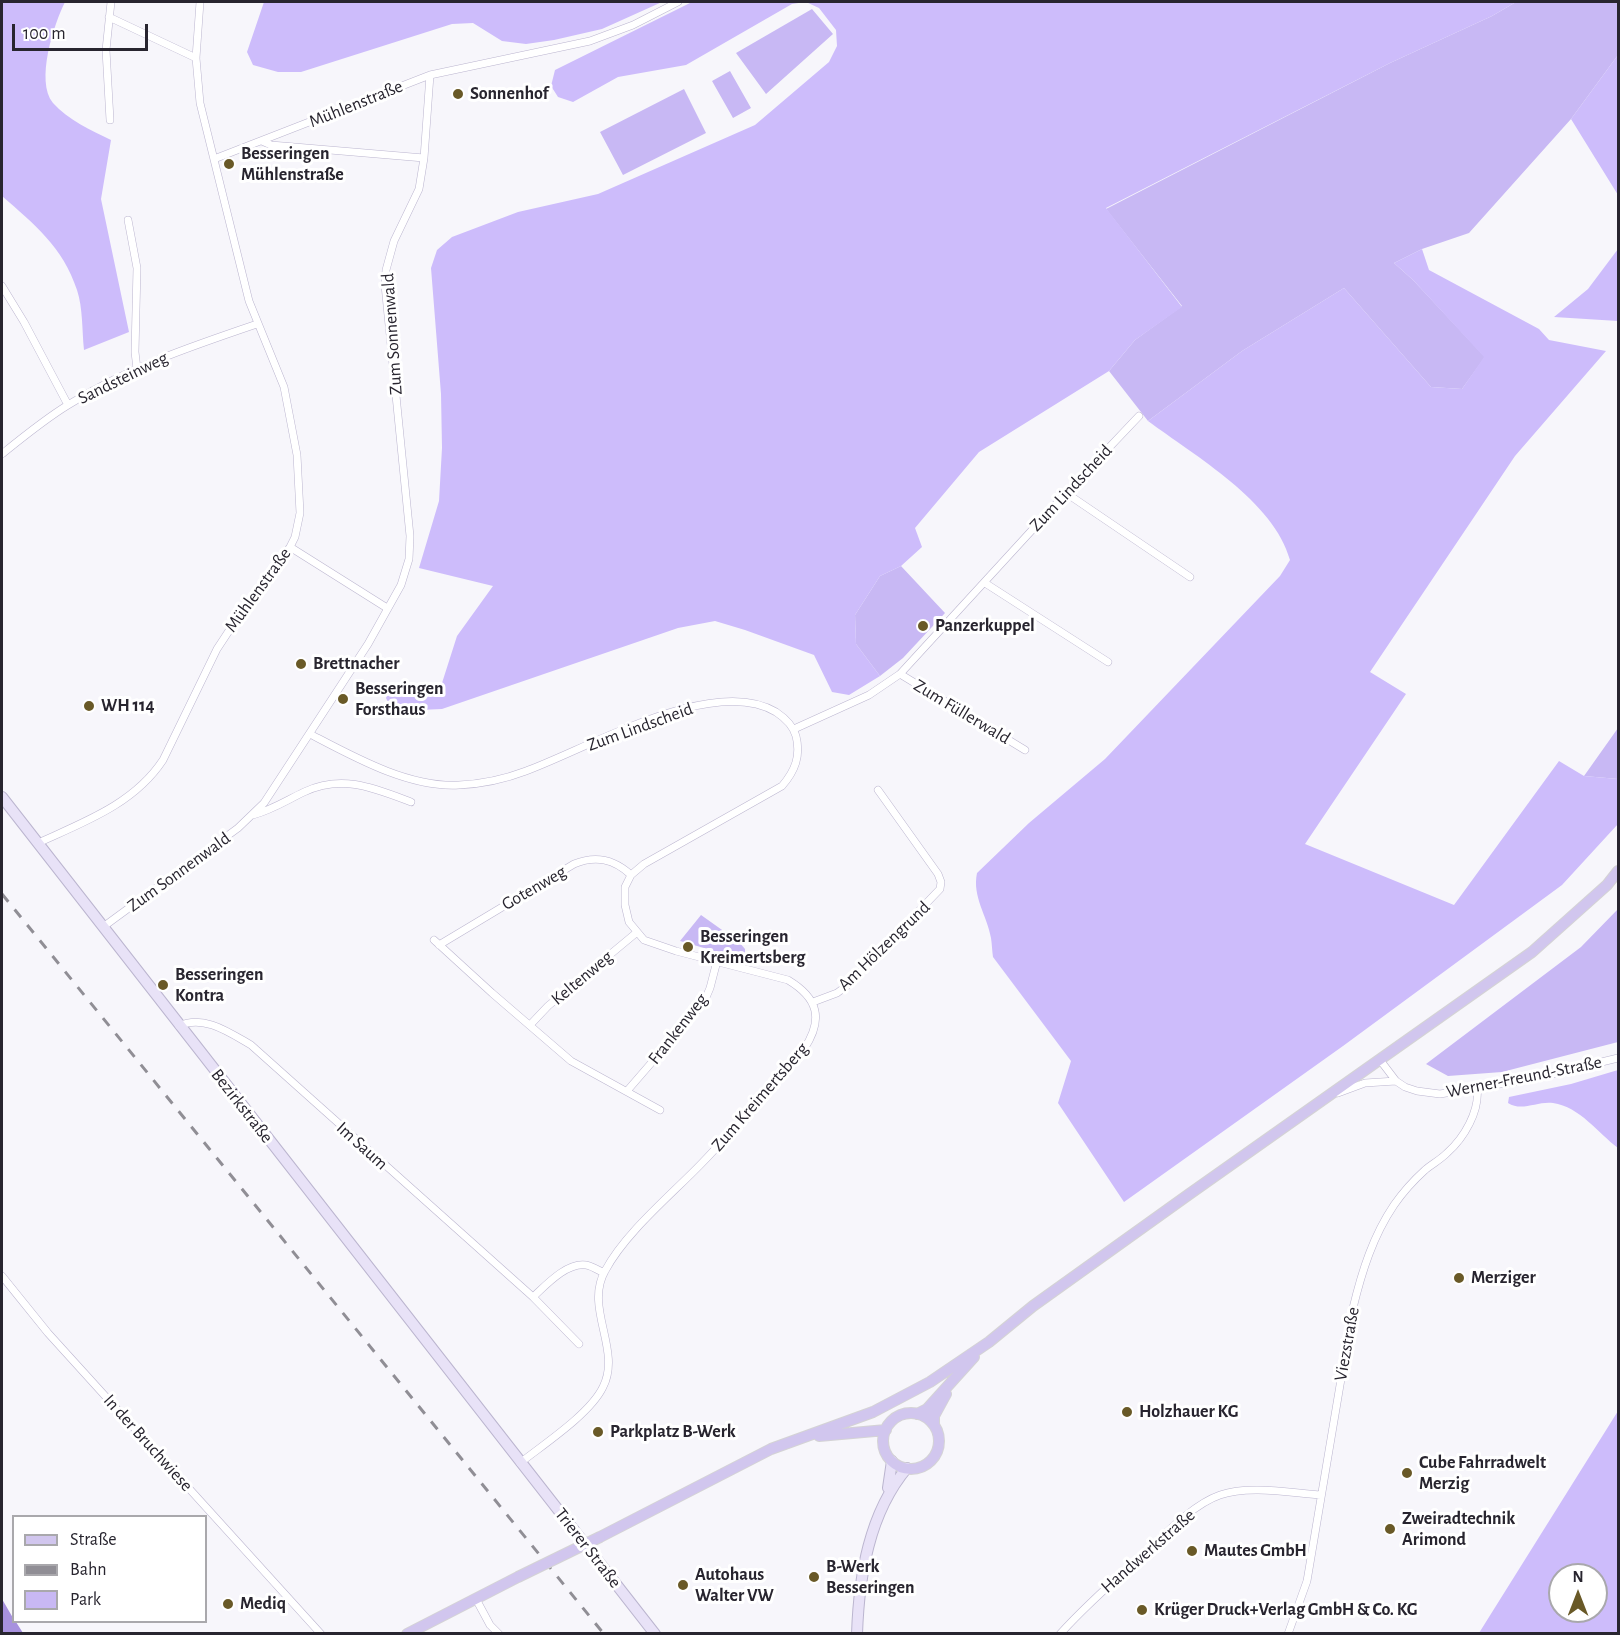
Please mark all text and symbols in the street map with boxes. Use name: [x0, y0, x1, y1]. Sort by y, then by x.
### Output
scale bar: [15, 12, 152, 50]
text: 100 m: [23, 25, 66, 43]
street label: Mühlenstraße: [306, 75, 406, 133]
place label: Sonnenhof: [470, 83, 548, 105]
marker: Sonnenhof: [451, 87, 465, 101]
place label: Besseringen Mühlenstraße: [241, 143, 344, 186]
marker: Besseringen Mühlenstraße: [222, 157, 236, 171]
street label: Zum Sonnenwald: [377, 272, 407, 396]
street label: Sandsteinweg: [74, 347, 172, 409]
street label: Zum Lindscheid: [1025, 440, 1117, 536]
street label: Mühlenstraße: [220, 544, 296, 636]
place label: Panzerkuppel: [935, 615, 1035, 637]
marker: Panzerkuppel: [916, 619, 930, 633]
place label: Brettnacher: [313, 653, 400, 675]
marker: Brettnacher: [294, 657, 308, 671]
street label: Zum Füllerwald: [910, 675, 1014, 749]
place label: Besseringen Forsthaus: [355, 678, 444, 720]
marker: Besseringen Forsthaus: [336, 692, 350, 706]
place label: WH 114: [101, 695, 154, 717]
street label: Zum Lindscheid: [584, 698, 696, 756]
marker: WH 114: [82, 699, 96, 713]
street label: Zum Sonnenwald: [123, 827, 235, 917]
street label: Gotenweg: [498, 861, 570, 915]
street label: Am Hölzengrund: [833, 897, 935, 995]
place label: Besseringen Kreimertsberg: [700, 926, 805, 968]
marker: Besseringen Kreimertsberg: [681, 940, 695, 954]
street label: Keltenweg: [547, 946, 617, 1010]
place label: Besseringen Kontra: [175, 964, 264, 1006]
marker: Besseringen Kontra: [156, 978, 170, 992]
street label: Frankenweg: [644, 989, 712, 1069]
street label: Zum Kreimertsberg: [707, 1038, 813, 1156]
street label: Werner-Freund-Straße: [1444, 1051, 1604, 1103]
street label: Bezirkstraße: [206, 1065, 278, 1147]
street label: Im Saum: [332, 1117, 392, 1175]
place label: Merziger: [1471, 1267, 1536, 1289]
marker: Merziger: [1452, 1271, 1466, 1285]
street label: Viezstraße: [1330, 1305, 1364, 1383]
street label: In der Bruchwiese: [99, 1390, 197, 1496]
place label: Holzhauer KG: [1139, 1401, 1238, 1423]
marker: Holzhauer KG: [1120, 1405, 1134, 1419]
place label: Parkplatz B-Werk: [610, 1421, 736, 1443]
marker: Parkplatz B-Werk: [591, 1425, 605, 1439]
place label: Cube Fahrradwelt Merzig: [1419, 1452, 1546, 1494]
marker: Cube Fahrradwelt Merzig: [1400, 1466, 1414, 1480]
street label: Trierer Straße: [550, 1504, 626, 1592]
street label: Handwerkstraße: [1097, 1504, 1199, 1598]
place label: Zweiradtechnik Arimond: [1402, 1508, 1515, 1550]
legend: [12, 1515, 207, 1623]
marker: Zweiradtechnik Arimond: [1383, 1522, 1397, 1536]
text: Straße: [70, 1531, 116, 1549]
place label: Mautes GmbH: [1204, 1540, 1307, 1562]
marker: Mautes GmbH: [1185, 1544, 1199, 1558]
place label: B-Werk Besseringen: [826, 1556, 915, 1598]
text: Bahn: [70, 1561, 106, 1579]
north arrow: [1548, 1563, 1608, 1623]
place label: Autohaus Walter VW: [695, 1564, 774, 1606]
text: N: [1572, 1569, 1584, 1585]
marker: B-Werk Besseringen: [807, 1570, 821, 1584]
marker: Autohaus Walter VW: [676, 1578, 690, 1592]
text: Park: [70, 1591, 101, 1609]
place label: Mediq: [240, 1593, 286, 1615]
marker: Mediq: [221, 1597, 235, 1611]
place label: Krüger Druck+Verlag GmbH & Co. KG: [1154, 1599, 1418, 1621]
marker: Krüger Druck+Verlag GmbH & Co. KG: [1135, 1603, 1149, 1617]

